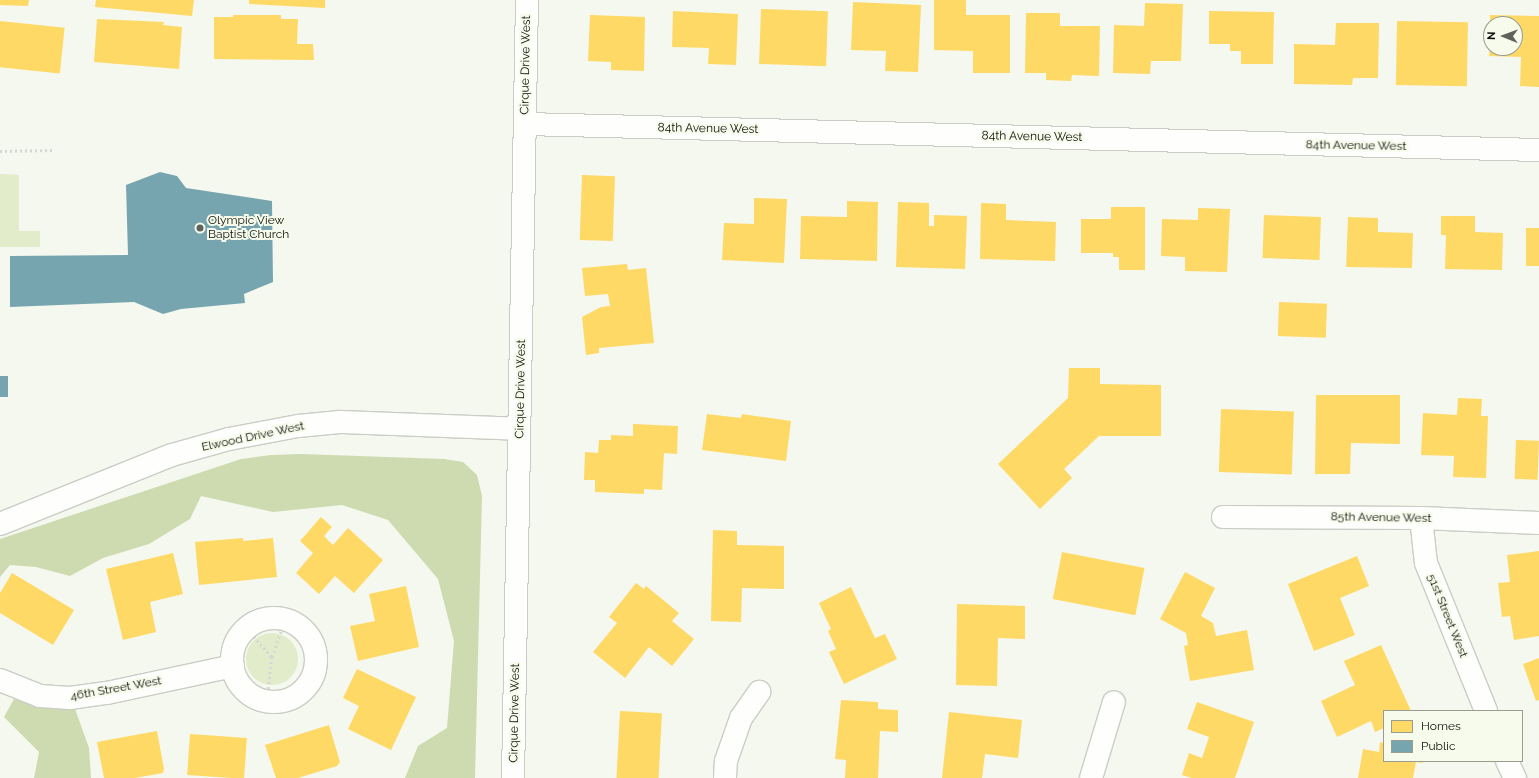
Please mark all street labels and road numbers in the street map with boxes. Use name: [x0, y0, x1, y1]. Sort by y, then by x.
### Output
street label: Cirque Drive West: [518, 15, 534, 115]
street label: 84th Avenue West: [657, 121, 759, 137]
street label: 84th Avenue West: [981, 129, 1083, 145]
street label: 84th Avenue West: [1305, 138, 1407, 154]
street label: Cirque Drive West: [513, 339, 529, 439]
street label: Elwood Drive West: [200, 419, 306, 455]
street label: 85th Avenue West: [1330, 510, 1432, 526]
street label: 51st Street West: [1424, 572, 1470, 660]
street label: Cirque Drive West: [507, 663, 523, 763]
street label: 46th Street West: [69, 674, 163, 704]

